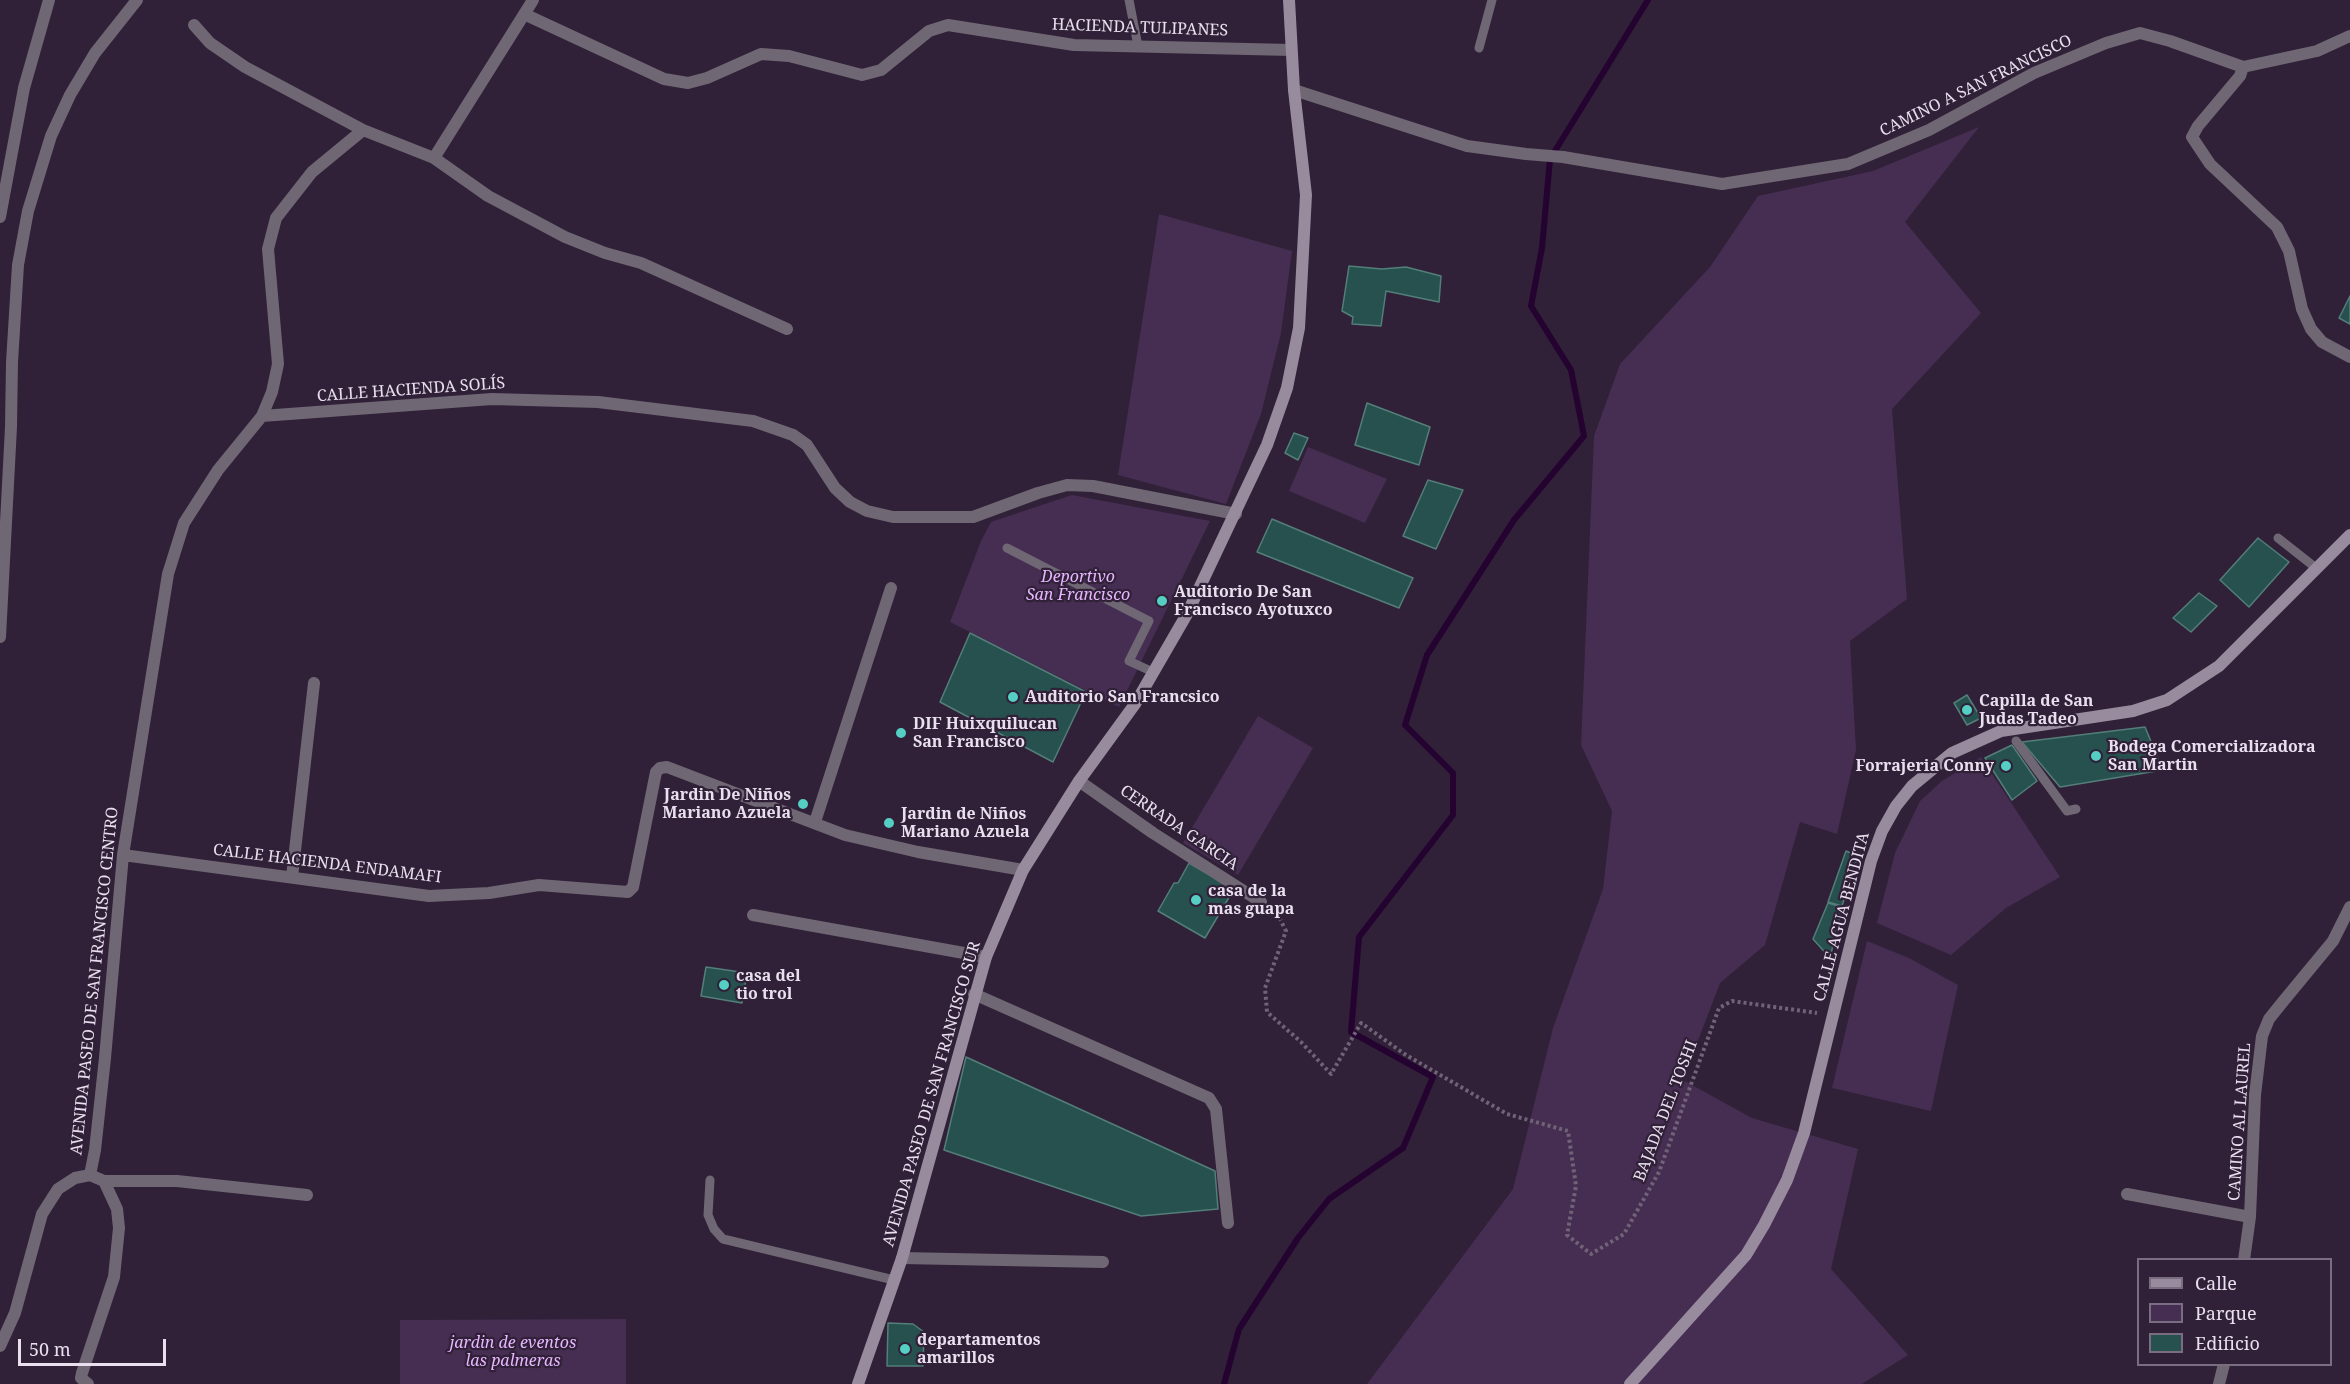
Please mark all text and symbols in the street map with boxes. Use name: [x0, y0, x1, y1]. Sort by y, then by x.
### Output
street label: HACIENDA TULIPANES: [1052, 15, 1228, 41]
street label: CAMINO A SAN FRANCISCO: [1877, 31, 2075, 141]
street label: CALLE HACIENDA SOLÍS: [316, 374, 506, 406]
park label: Deportivo San Francisco: [1026, 567, 1130, 605]
place label: Auditorio De San Francisco Ayotuxco: [1174, 582, 1333, 620]
marker: Auditorio De San Francisco Ayotuxco: [1155, 594, 1169, 608]
place label: Auditorio San Francsico: [1025, 687, 1220, 707]
marker: Auditorio San Francsico: [1006, 690, 1020, 704]
place label: Capilla de San Judas Tadeo: [1979, 691, 2094, 729]
marker: Capilla de San Judas Tadeo: [1960, 703, 1974, 717]
place label: DIF Huixquilucan San Francisco: [913, 714, 1057, 752]
marker: DIF Huixquilucan San Francisco: [894, 726, 908, 740]
place label: Bodega Comercializadora San Martin: [2108, 737, 2316, 775]
marker: Bodega Comercializadora San Martin: [2089, 749, 2103, 763]
place label: Forrajeria Conny: [1856, 756, 1994, 776]
marker: Forrajeria Conny: [1999, 759, 2013, 773]
street label: CERRADA GARCIA: [1116, 781, 1242, 875]
place label: Jardin De Niños Mariano Azuela: [662, 785, 791, 823]
marker: Jardin De Niños Mariano Azuela: [796, 797, 810, 811]
place label: Jardin de Niños Mariano Azuela: [901, 804, 1030, 842]
street label: AVENIDA PASEO DE SAN FRANCISCO CENTRO: [67, 806, 123, 1156]
marker: Jardin de Niños Mariano Azuela: [882, 816, 896, 830]
street label: CALLE AGUA BENDITA: [1810, 830, 1874, 1004]
street label: CALLE HACIENDA ENDAMAFI: [212, 840, 442, 888]
place label: casa de la mas guapa: [1208, 881, 1294, 919]
marker: casa de la mas guapa: [1189, 893, 1203, 907]
street label: AVENIDA PASEO DE SAN FRANCISCO SUR: [879, 939, 985, 1249]
place label: casa del tio trol: [736, 966, 801, 1004]
marker: casa del tio trol: [717, 978, 731, 992]
street label: BAJADA DEL TOSHI: [1630, 1038, 1702, 1184]
street label: CAMINO AL LAUREL: [2225, 1042, 2255, 1202]
legend: [2137, 1258, 2332, 1366]
text: Calle: [2195, 1271, 2237, 1295]
text: Parque: [2195, 1301, 2257, 1325]
scale bar: [21, 1327, 170, 1365]
place label: departamentos amarillos: [917, 1330, 1041, 1368]
text: Edificio: [2195, 1331, 2260, 1355]
park label: jardin de eventos las palmeras: [450, 1333, 576, 1371]
text: 50 m: [29, 1337, 71, 1361]
marker: departamentos amarillos: [898, 1342, 912, 1356]

